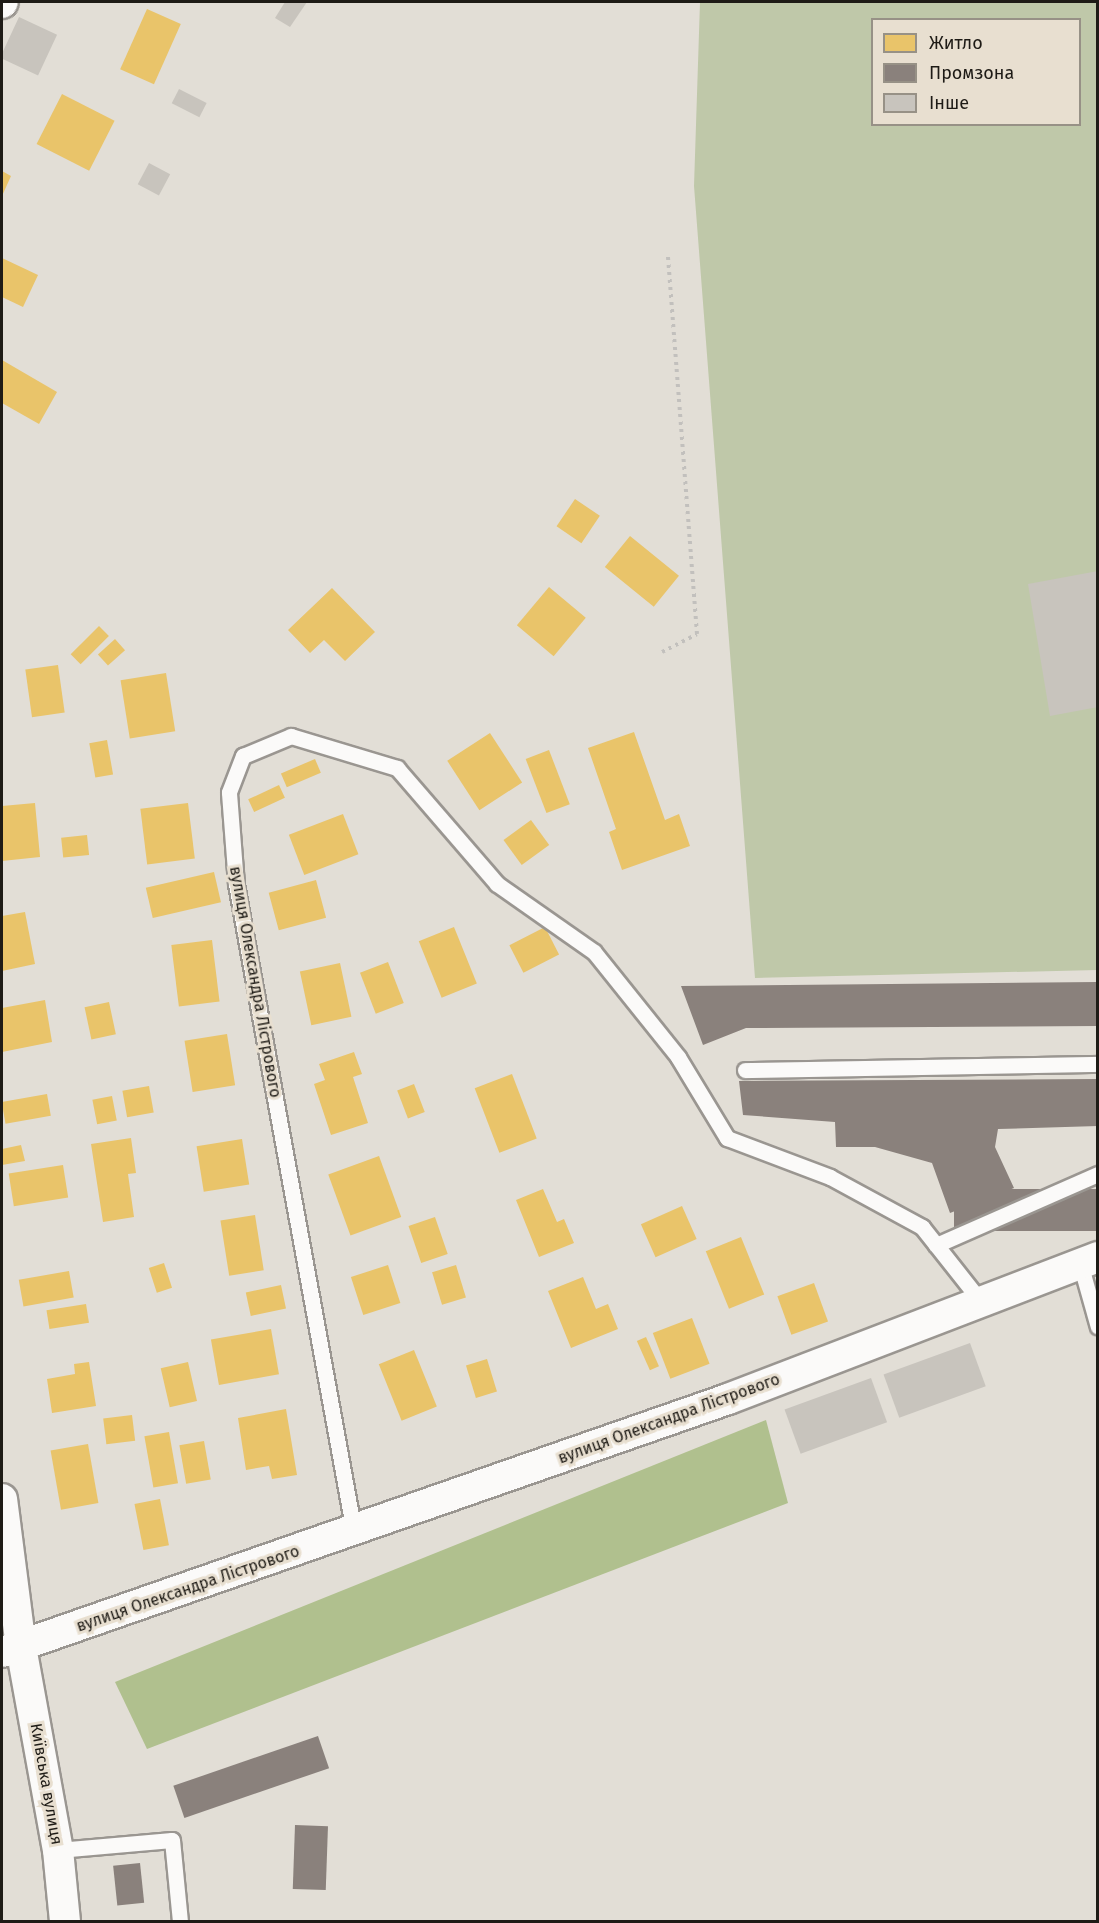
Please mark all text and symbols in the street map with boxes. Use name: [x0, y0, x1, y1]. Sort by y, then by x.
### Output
legend: [871, 18, 1081, 126]
text: Житло: [929, 32, 983, 54]
text: Промзона: [929, 62, 1014, 84]
text: Інше: [929, 92, 969, 114]
street label: вулиця Олександра Лістрового: [225, 865, 285, 1099]
street label: вулиця Олександра Лістрового: [556, 1370, 782, 1468]
street label: вулиця Олександра Лістрового: [74, 1542, 302, 1636]
street label: Київська вулиця: [26, 1722, 66, 1846]

